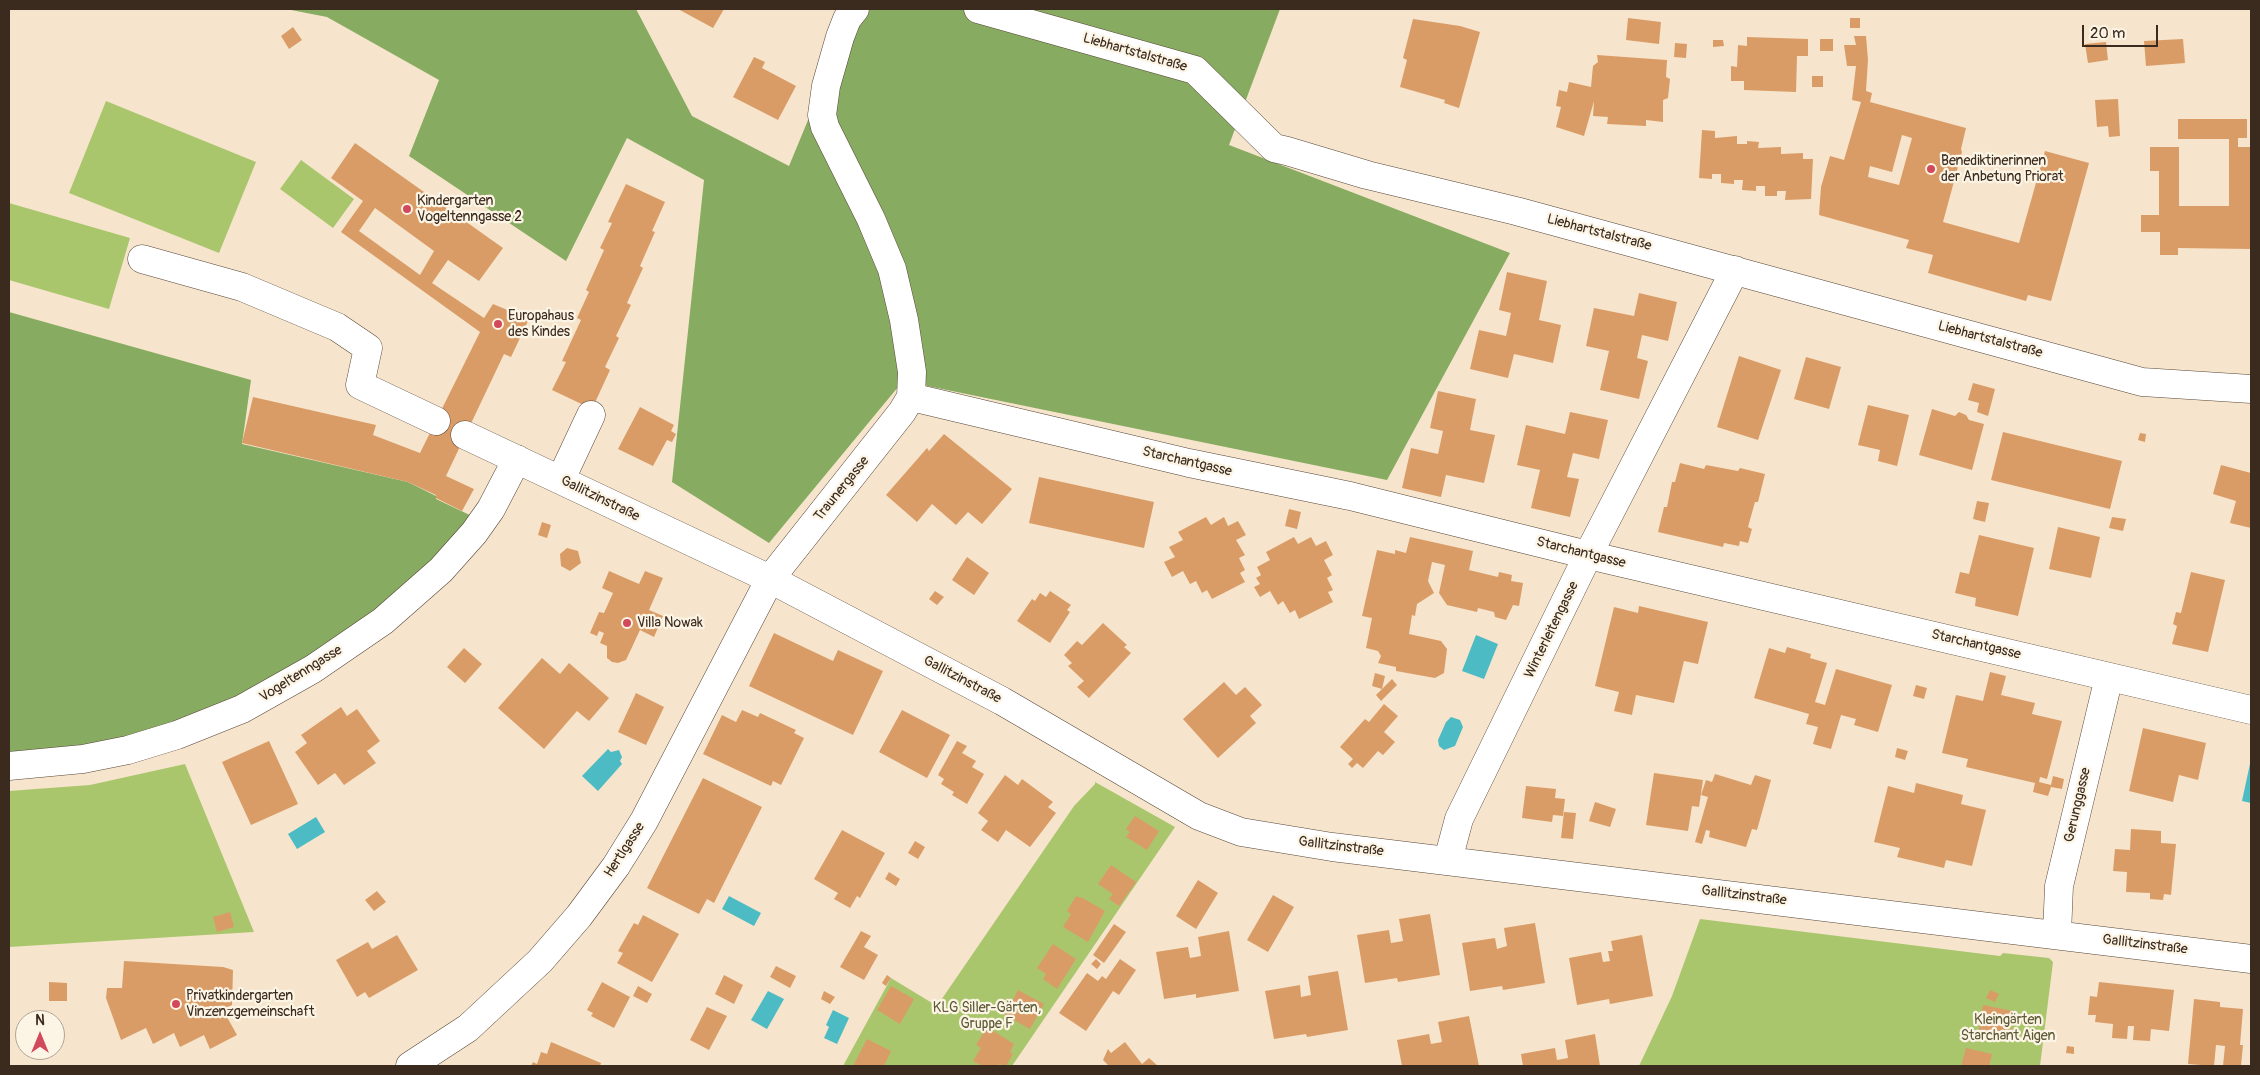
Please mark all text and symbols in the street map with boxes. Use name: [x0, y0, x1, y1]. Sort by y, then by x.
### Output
scale bar: [2085, 15, 2161, 47]
text: 20 m: [2090, 24, 2125, 43]
street label: Liebhartstalstraße: [1081, 30, 1189, 76]
place label: Benediktinerinnen der Anbetung Priorat: [1941, 153, 2064, 186]
marker: Benediktinerinnen der Anbetung Priorat: [1925, 163, 1937, 175]
place label: Kindergarten Vogeltenngasse 2: [417, 193, 522, 226]
marker: Kindergarten Vogeltenngasse 2: [401, 203, 413, 215]
street label: Liebhartstalstraße: [1545, 211, 1653, 255]
place label: Europahaus des Kindes: [508, 308, 574, 341]
marker: Europahaus des Kindes: [492, 318, 504, 330]
street label: Liebhartstalstraße: [1936, 318, 2044, 362]
street label: Starchantgasse: [1141, 444, 1233, 480]
street label: Traunergasse: [811, 453, 873, 525]
street label: Gallitzinstraße: [558, 473, 642, 525]
street label: Starchantgasse: [1535, 534, 1627, 572]
street label: Winterleitengasse: [1521, 579, 1583, 681]
place label: Villa Nowak: [637, 615, 703, 631]
marker: Villa Nowak: [621, 617, 633, 629]
street label: Starchantgasse: [1930, 627, 2022, 663]
street label: Vogeltenngasse: [257, 642, 345, 706]
street label: Gallitzinstraße: [920, 652, 1004, 708]
street label: Gerunggasse: [2061, 766, 2095, 844]
street label: Hertlgasse: [601, 819, 649, 881]
street label: Gallitzinstraße: [1297, 833, 1385, 861]
street label: Gallitzinstraße: [1700, 882, 1788, 910]
street label: Gallitzinstraße: [2101, 931, 2189, 959]
place label: Privatkindergarten Vinzenzgemeinschaft: [186, 988, 315, 1020]
marker: Privatkindergarten Vinzenzgemeinschaft: [170, 998, 182, 1010]
park label: KLG Siller-Gärten, Gruppe F: [933, 1000, 1041, 1032]
north arrow: [15, 1010, 65, 1060]
text: N: [35, 1012, 45, 1029]
park label: Kleingärten Starchant Aigen: [1961, 1012, 2055, 1044]

